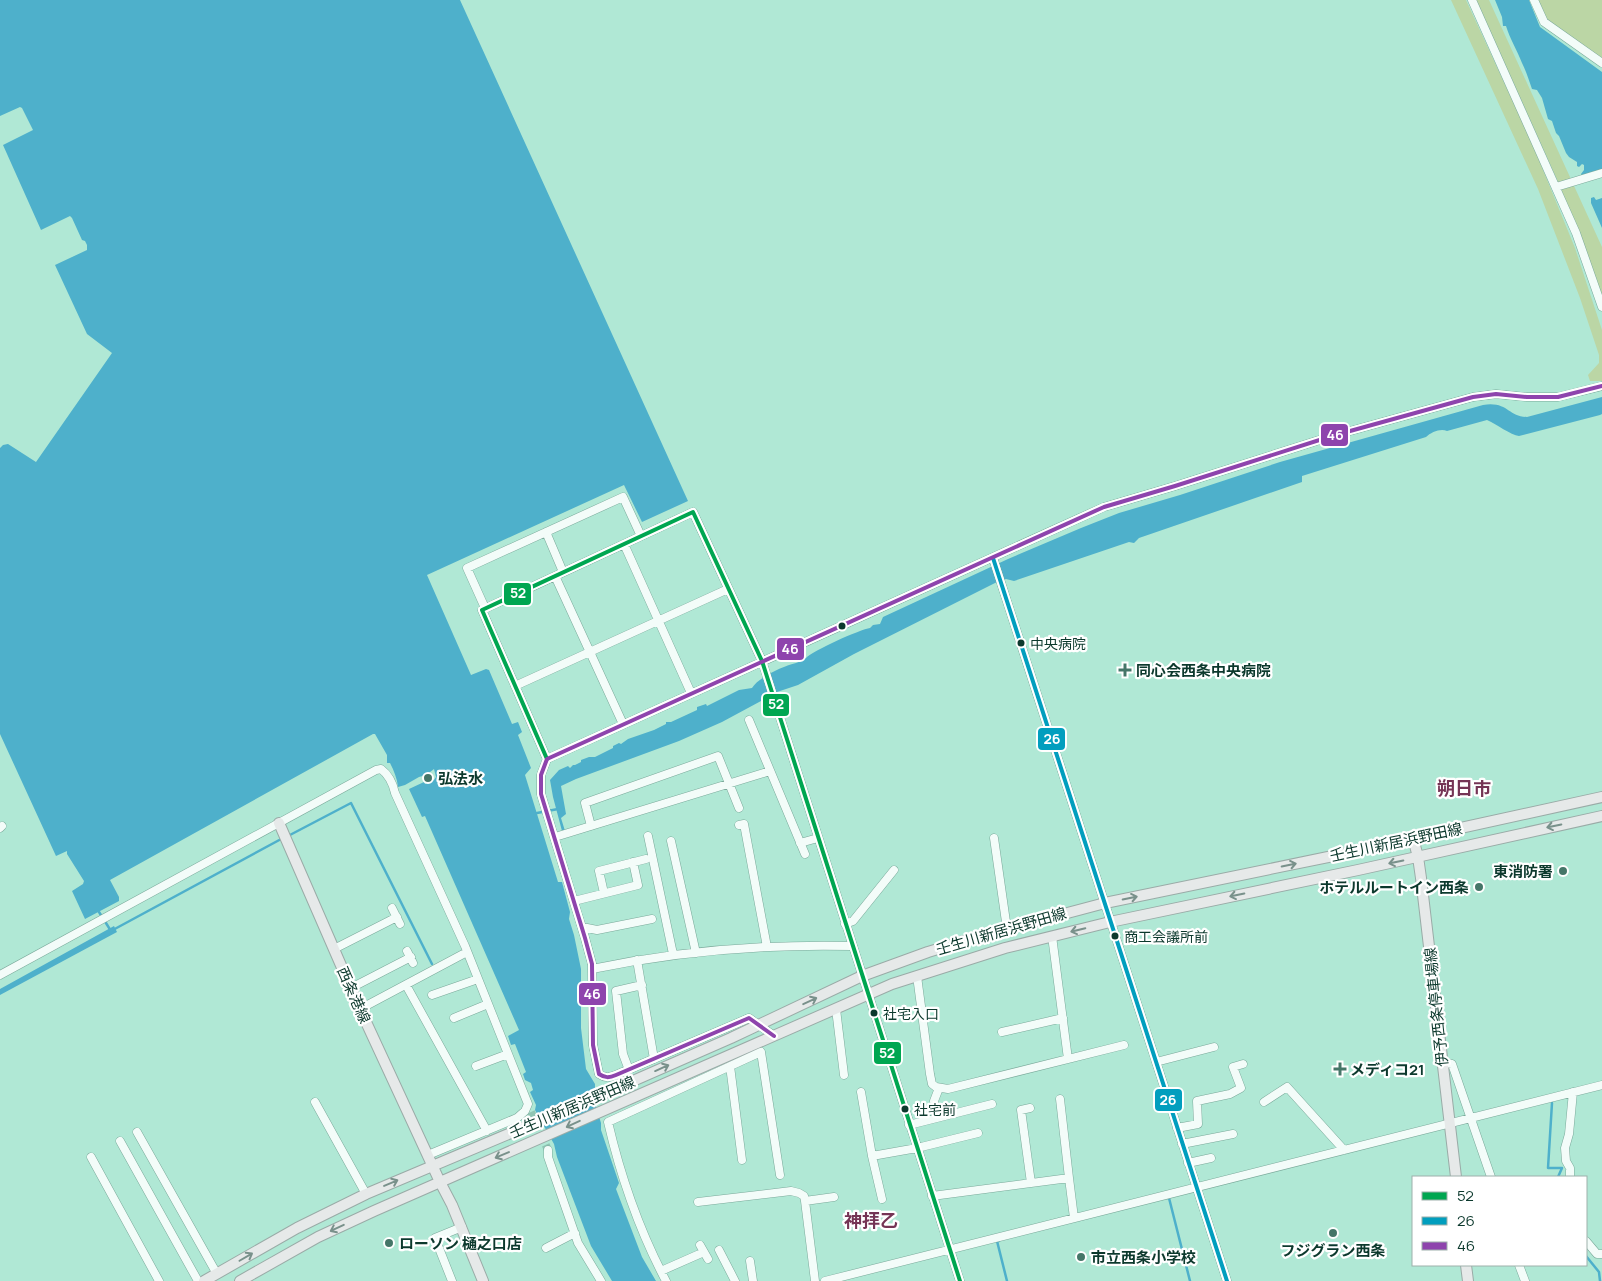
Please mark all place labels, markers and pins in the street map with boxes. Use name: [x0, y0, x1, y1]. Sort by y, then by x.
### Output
unlabelled marker: [837, 621, 847, 631]
place label: 中央病院: [1030, 634, 1086, 653]
marker: 中央病院: [1016, 638, 1026, 648]
place label: 同心会西条中央病院: [1136, 660, 1271, 681]
marker: 同心会西条中央病院: [1118, 663, 1132, 677]
place label: 弘法水: [438, 768, 483, 789]
marker: 弘法水: [422, 772, 434, 784]
place label: 東消防署: [1493, 861, 1553, 882]
marker: 東消防署: [1557, 865, 1569, 877]
place label: ホテルルートイン西条: [1319, 877, 1469, 898]
marker: ホテルルートイン西条: [1473, 881, 1485, 893]
place label: 商工会議所前: [1124, 927, 1208, 946]
marker: 商工会議所前: [1110, 931, 1120, 941]
place label: 社宅入口: [883, 1004, 939, 1023]
marker: 社宅入口: [869, 1008, 879, 1018]
place label: メディコ21: [1350, 1059, 1424, 1080]
marker: メディコ21: [1334, 1063, 1346, 1075]
place label: 社宅前: [914, 1100, 956, 1119]
marker: 社宅前: [900, 1104, 910, 1114]
marker: フジグラン西条: [1327, 1227, 1339, 1239]
place label: ローソン 樋之口店: [399, 1233, 522, 1254]
marker: ローソン 樋之口店: [383, 1237, 395, 1249]
place label: フジグラン西条: [1280, 1240, 1386, 1261]
place label: 市立西条小学校: [1091, 1247, 1196, 1268]
marker: 市立西条小学校: [1075, 1251, 1087, 1263]

